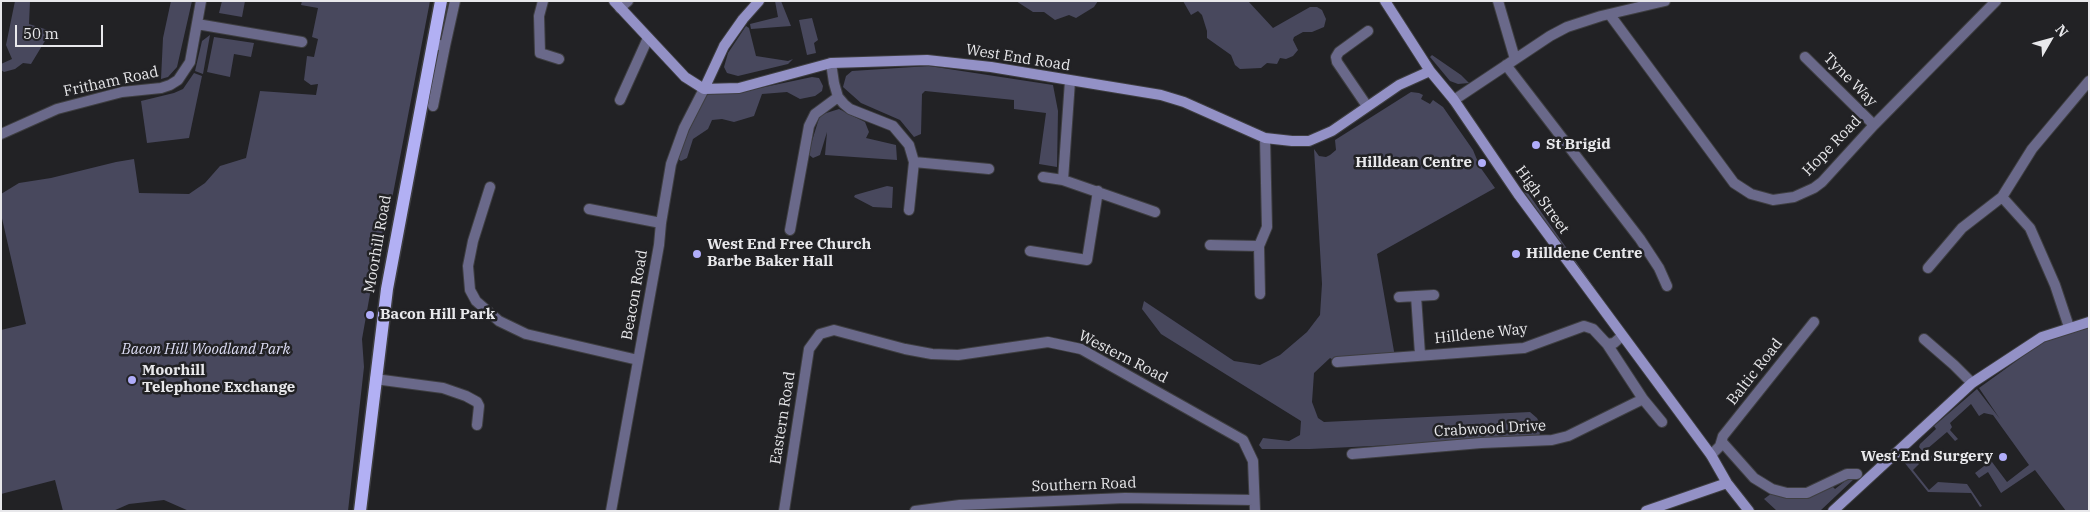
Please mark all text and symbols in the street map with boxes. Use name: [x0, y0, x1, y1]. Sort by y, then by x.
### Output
scale bar: [18, 15, 105, 47]
north arrow: [2025, 15, 2075, 65]
text: N: [2051, 21, 2072, 41]
text: 50 m: [23, 24, 59, 43]
street label: West End Road: [965, 41, 1071, 75]
street label: Tyne Way: [1819, 49, 1881, 111]
street label: Fritham Road: [62, 63, 160, 101]
street label: Hope Road: [1799, 112, 1865, 180]
place label: St Brigid: [1546, 136, 1611, 154]
marker: St Brigid: [1530, 139, 1542, 151]
place label: Hilldean Centre: [1355, 154, 1472, 172]
marker: Hilldean Centre: [1476, 157, 1488, 169]
street label: High Street: [1511, 162, 1573, 238]
street label: Moorhill Road: [361, 194, 395, 294]
place label: West End Free Church Barbe Baker Hall: [707, 236, 871, 271]
place label: Hilldene Centre: [1526, 245, 1643, 263]
street label: Beacon Road: [618, 248, 652, 342]
marker: West End Free Church Barbe Baker Hall: [691, 248, 703, 260]
marker: Hilldene Centre: [1510, 248, 1522, 260]
place label: Bacon Hill Park: [380, 306, 495, 324]
marker: Bacon Hill Park: [364, 309, 376, 321]
street label: Hilldene Way: [1434, 320, 1528, 348]
street label: Western Road: [1075, 327, 1171, 387]
street label: Baltic Road: [1723, 335, 1787, 409]
park label: Bacon Hill Woodland Park: [121, 341, 291, 359]
place label: Moorhill Telephone Exchange: [142, 362, 295, 397]
street label: Eastern Road: [767, 370, 799, 466]
marker: Moorhill Telephone Exchange: [126, 374, 138, 386]
street label: Crabwood Drive: [1433, 417, 1547, 441]
place label: West End Surgery: [1861, 448, 1993, 466]
marker: West End Surgery: [1997, 451, 2009, 463]
street label: Southern Road: [1031, 474, 1137, 496]

